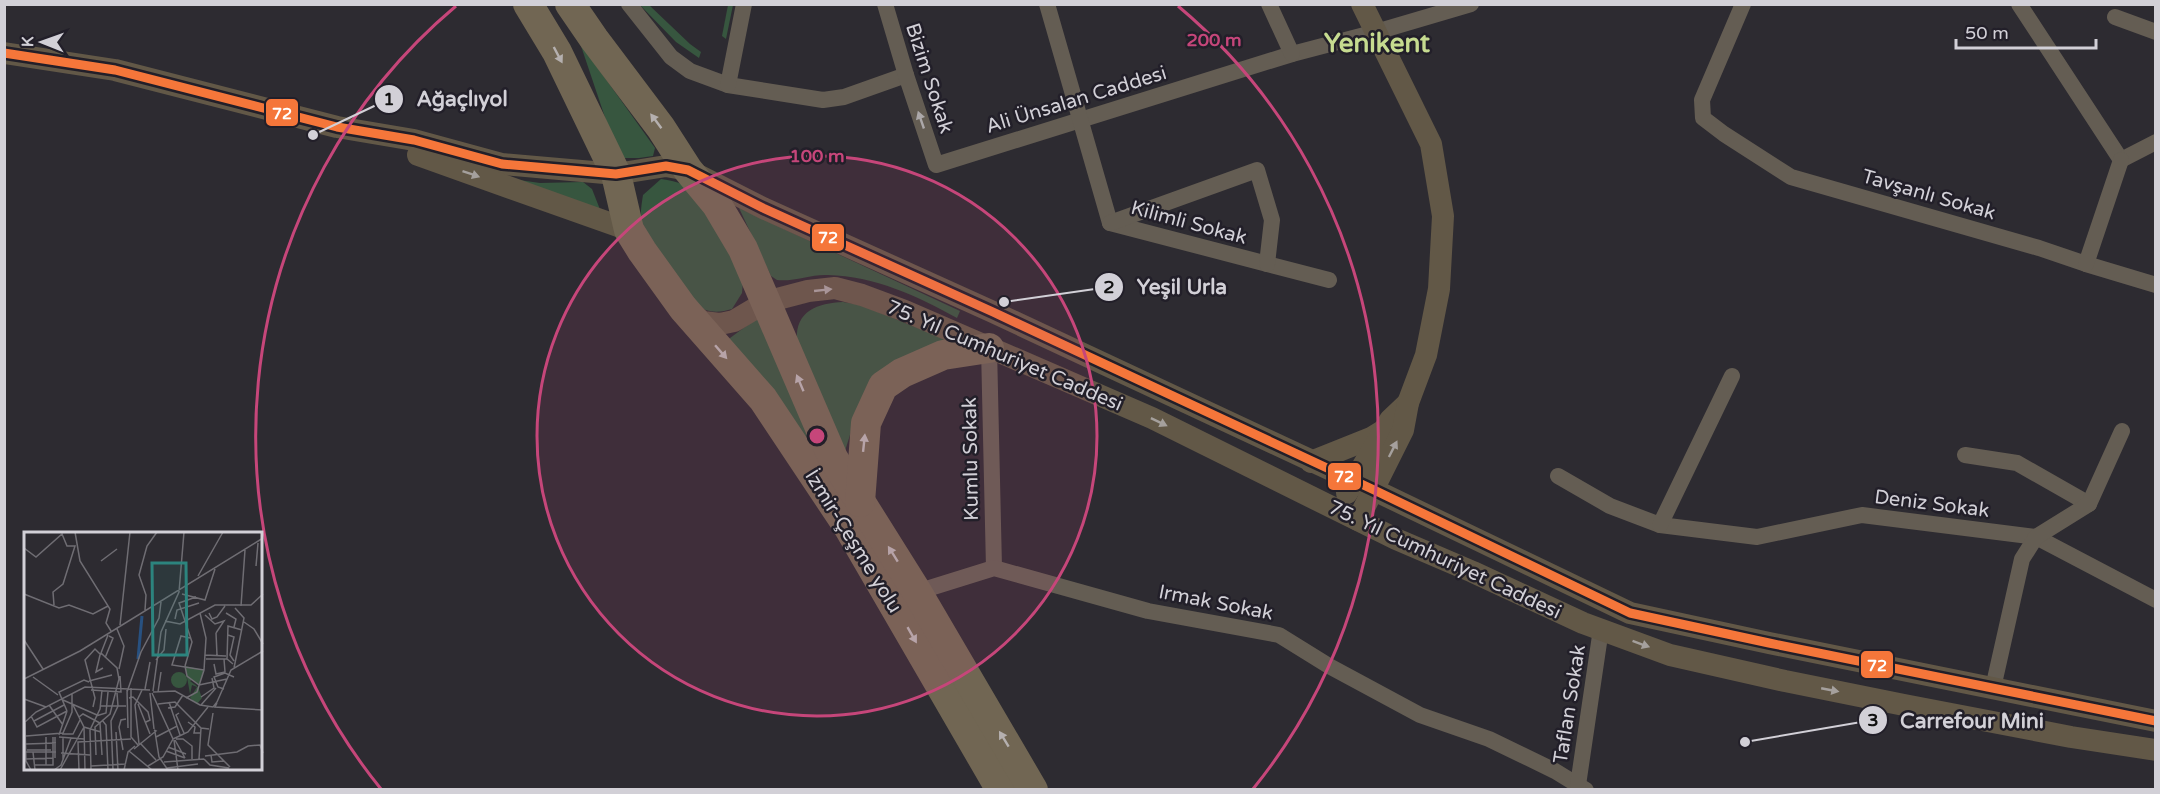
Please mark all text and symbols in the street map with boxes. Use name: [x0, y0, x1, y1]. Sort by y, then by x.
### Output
north arrow: [12, 12, 72, 72]
scale bar: [1956, 12, 2096, 50]
street label: Bizim Sokak: [900, 20, 958, 137]
text: 50 m: [1965, 22, 2009, 44]
district label: Yenikent: [1324, 28, 1430, 59]
text: 200 m: [1186, 29, 1242, 51]
text: K: [18, 36, 38, 47]
one-way arrow: [553, 47, 563, 64]
street label: Ali Ünsalan Caddesi: [983, 60, 1170, 139]
callout: Ağaçlıyol: [374, 79, 520, 118]
text: Ağaçlıyol: [416, 87, 508, 112]
text: 1: [383, 88, 395, 110]
line badge: 72: [265, 98, 299, 127]
text: 72: [272, 104, 292, 124]
one-way arrow: [915, 111, 925, 129]
one-way arrow: [650, 114, 662, 130]
text: 100 m: [789, 145, 845, 167]
street label: Tavşanlı Sokak: [1859, 164, 1998, 226]
one-way arrow: [462, 170, 480, 180]
street label: Kilimli Sokak: [1128, 196, 1249, 250]
line badge: 72: [811, 223, 845, 252]
text: 72: [818, 228, 838, 248]
callout: Yeşil Urla: [1094, 267, 1239, 306]
text: Yeşil Urla: [1137, 275, 1227, 300]
text: 2: [1103, 276, 1115, 298]
one-way arrow: [813, 285, 832, 294]
street label: 75. Yıl Cumhuriyet Caddesi: [883, 295, 1126, 417]
one-way arrow: [714, 344, 727, 359]
one-way arrow: [795, 374, 804, 392]
street label: Kumlu Sokak: [958, 397, 984, 521]
one-way arrow: [1150, 417, 1167, 426]
centre of rings: [807, 426, 827, 446]
one-way arrow: [859, 434, 869, 453]
one-way arrow: [1388, 440, 1398, 458]
line badge: 72: [1327, 462, 1362, 491]
street label: İzmir-Çeşme yolu: [799, 466, 907, 617]
text: 72: [1334, 467, 1354, 487]
street label: Deniz Sokak: [1873, 485, 1991, 523]
street label: 75. Yıl Cumhuriyet Caddesi: [1324, 495, 1565, 624]
inset map: [24, 532, 262, 770]
one-way arrow: [887, 546, 898, 562]
street label: Irmak Sokak: [1156, 580, 1275, 626]
one-way arrow: [906, 627, 916, 644]
one-way arrow: [1632, 639, 1650, 649]
street label: Taflan Sokak: [1549, 643, 1591, 765]
line badge: 72: [1860, 650, 1894, 679]
text: 72: [1867, 656, 1887, 676]
one-way arrow: [1821, 686, 1840, 695]
callout: Carrefour Mini: [1858, 701, 2056, 740]
text: 3: [1867, 709, 1879, 731]
text: Carrefour Mini: [1900, 709, 2044, 734]
one-way arrow: [998, 731, 1009, 747]

